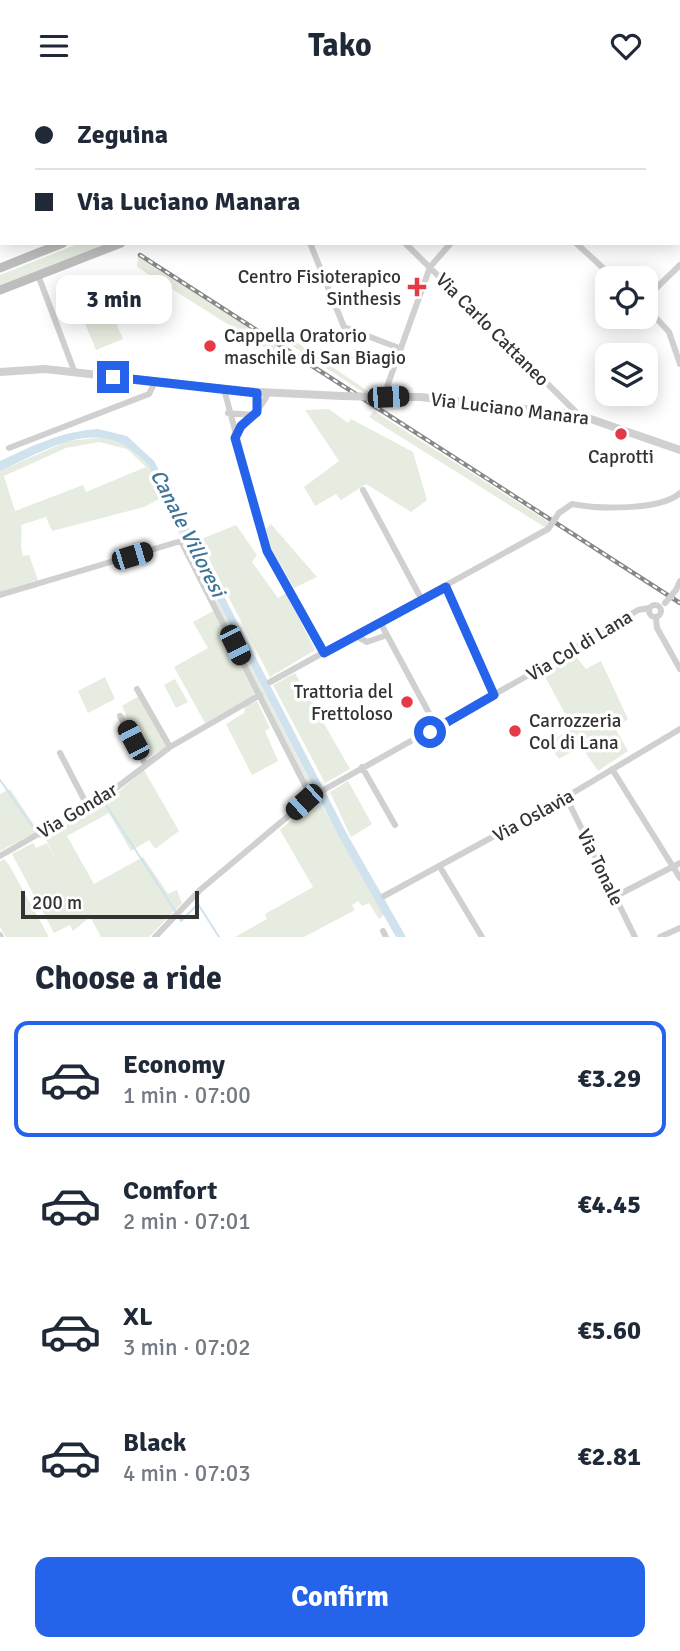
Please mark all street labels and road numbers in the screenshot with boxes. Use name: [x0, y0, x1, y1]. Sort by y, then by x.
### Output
street label: Via Carlo Cattaneo: [431, 268, 554, 392]
street label: Via Luciano Manara: [429, 387, 590, 431]
street label: Via Col di Lana: [522, 605, 637, 687]
street label: Via Gondar: [33, 778, 122, 844]
street label: Via Oslavia: [489, 784, 578, 848]
street label: Via Tonale: [571, 825, 629, 910]

